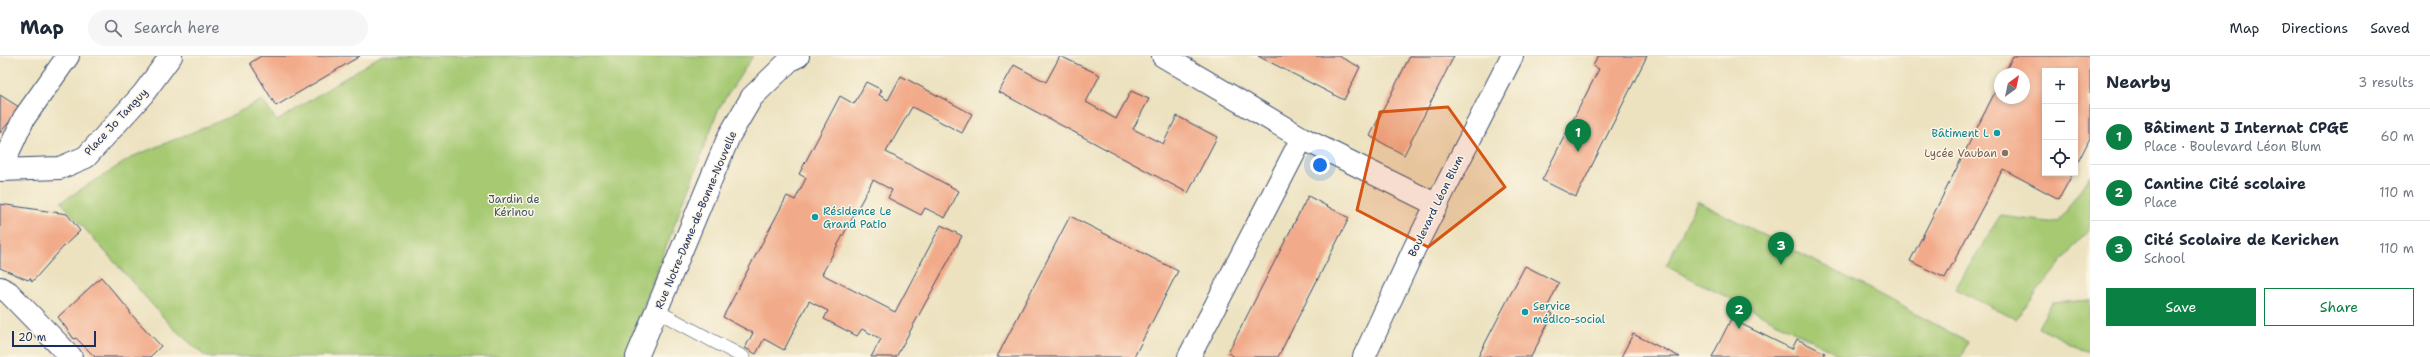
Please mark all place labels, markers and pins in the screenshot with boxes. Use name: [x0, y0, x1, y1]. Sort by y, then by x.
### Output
pin: 1: [1565, 119, 1591, 152]
place label: Bâtiment L: [1931, 126, 1989, 141]
marker: Bâtiment L: [1992, 128, 2002, 138]
place label: Lycée Vauban: [1924, 146, 1997, 161]
marker: Lycée Vauban: [2000, 148, 2010, 158]
place label: Résidence Le Grand Patio: [823, 204, 892, 232]
marker: Résidence Le Grand Patio: [810, 212, 820, 222]
pin: 3: [1768, 232, 1794, 265]
pin: 2: [1726, 296, 1752, 329]
place label: Service médico-social: [1533, 299, 1606, 327]
marker: Service médico-social: [1520, 307, 1530, 317]

